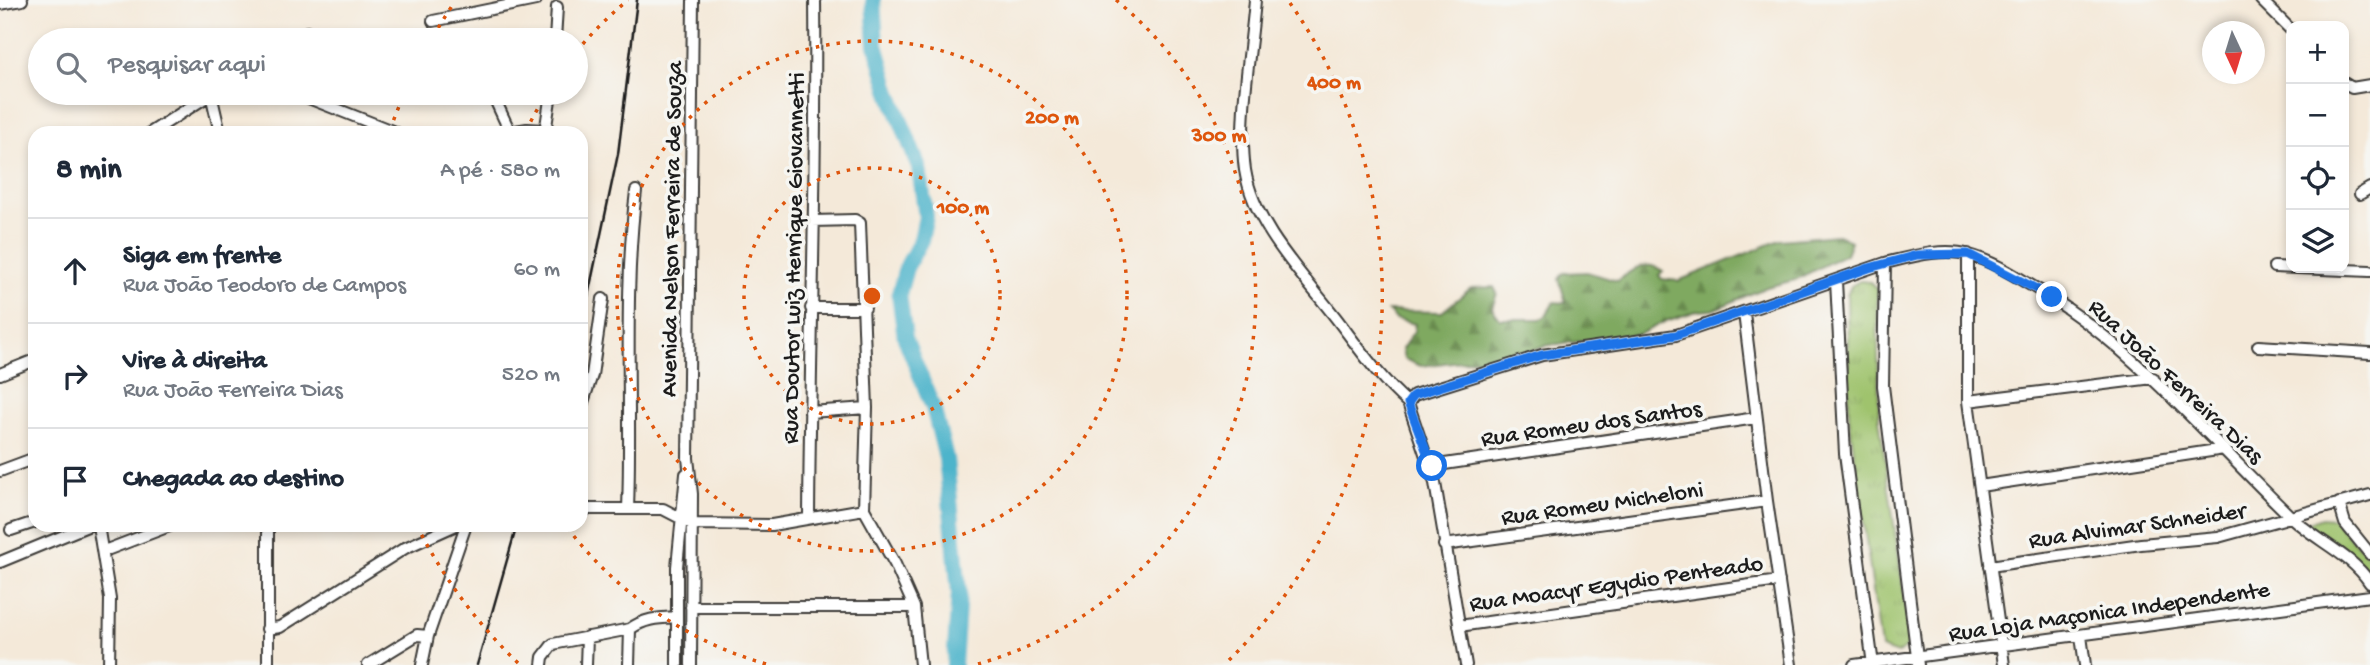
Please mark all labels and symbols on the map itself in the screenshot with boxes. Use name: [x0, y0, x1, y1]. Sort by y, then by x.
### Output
north arrow: [2202, 21, 2265, 84]
street label: Avenida Nelson Ferreira de Souza: [656, 60, 691, 397]
street label: Rua Doutor Luiz Henrique Giovannetti: [778, 72, 813, 444]
text: 400 m: [1306, 72, 1361, 97]
text: 200 m: [1025, 107, 1079, 132]
text: 300 m: [1191, 125, 1246, 150]
text: 100 m: [936, 197, 989, 222]
route end: [2036, 281, 2067, 312]
centre of rings: [860, 284, 884, 308]
street label: Rua João Ferreira Dias: [2081, 294, 2269, 472]
street label: Rua Romeu dos Santos: [1479, 395, 1705, 455]
route start: [1416, 450, 1447, 481]
street label: Rua Romeu Micheloni: [1500, 477, 1705, 534]
street label: Rua Alvimar Schneider: [2027, 498, 2250, 557]
street label: Rua Moacyr Egydio Penteado: [1468, 550, 1765, 620]
street label: Rua Loja Maçonica Independente: [1947, 576, 2272, 650]

